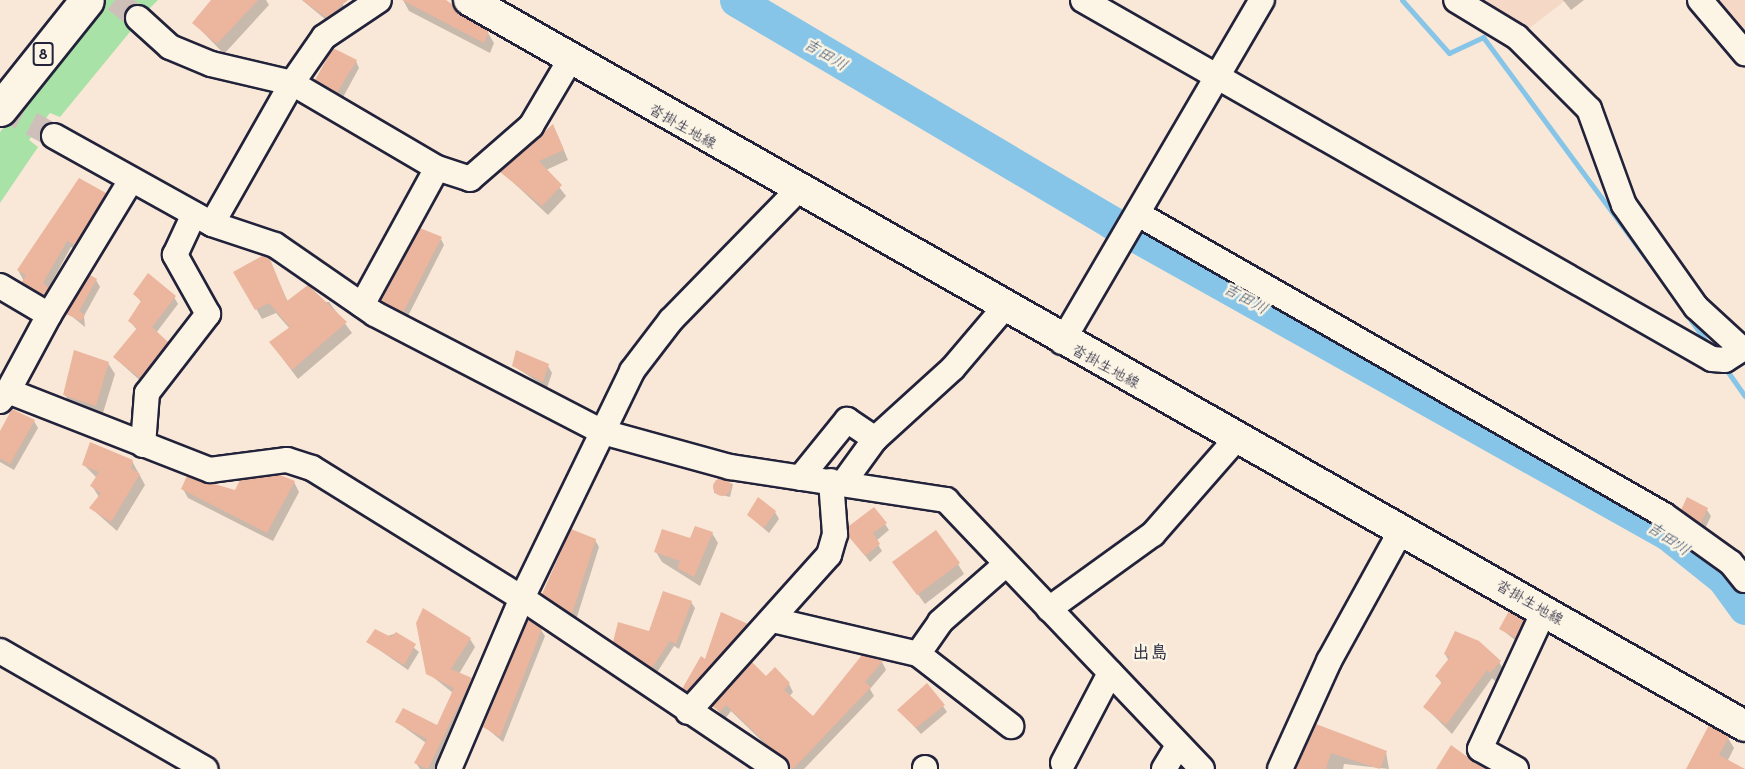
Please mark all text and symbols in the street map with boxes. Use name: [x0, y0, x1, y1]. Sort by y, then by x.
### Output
water label: 吉田川: [800, 33, 852, 75]
road number: 8: [32, 43, 54, 65]
street label: 沓掛生地線: [646, 99, 720, 153]
water label: 吉田川: [1220, 278, 1272, 318]
street label: 沓掛生地線: [1069, 340, 1143, 392]
water label: 吉田川: [1644, 517, 1694, 559]
street label: 沓掛生地線: [1493, 575, 1567, 629]
district label: 出島: [1132, 640, 1168, 662]

